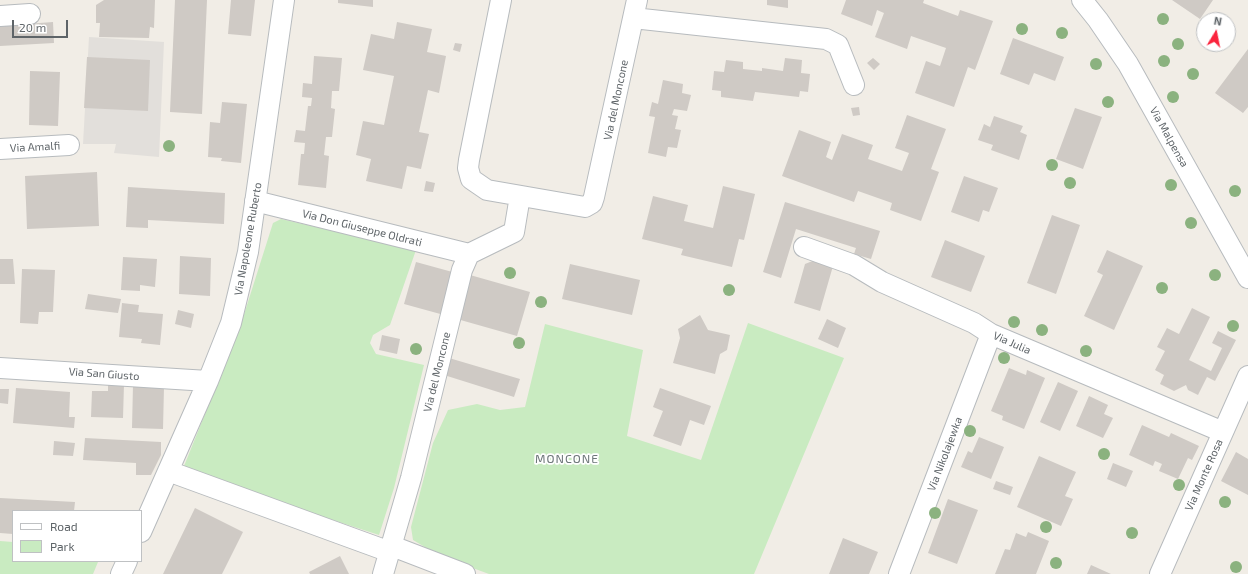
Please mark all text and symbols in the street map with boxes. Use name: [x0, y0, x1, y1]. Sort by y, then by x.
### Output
scale bar: [14, 12, 70, 38]
north arrow: [1196, 12, 1236, 52]
text: N: [1213, 14, 1223, 28]
text: 20 m: [19, 20, 46, 34]
street label: Via del Moncone: [601, 59, 631, 141]
street label: Via Malpensa: [1147, 104, 1191, 170]
street label: Via Amalfi: [10, 139, 60, 155]
street label: Via Napoleone Ruberto: [232, 181, 264, 297]
street label: Via Don Giuseppe Oldrati: [301, 207, 423, 249]
street label: Via Julia: [991, 329, 1033, 357]
street label: Via del Moncone: [421, 331, 453, 413]
street label: Via San Giusto: [68, 365, 140, 383]
street label: Via Nikolajewka: [925, 415, 965, 493]
street label: Via Monte Rosa: [1182, 437, 1226, 513]
district label: MONCONE: [535, 452, 599, 466]
legend: [12, 510, 142, 562]
text: Road: [50, 519, 78, 533]
text: Park: [50, 539, 75, 553]

